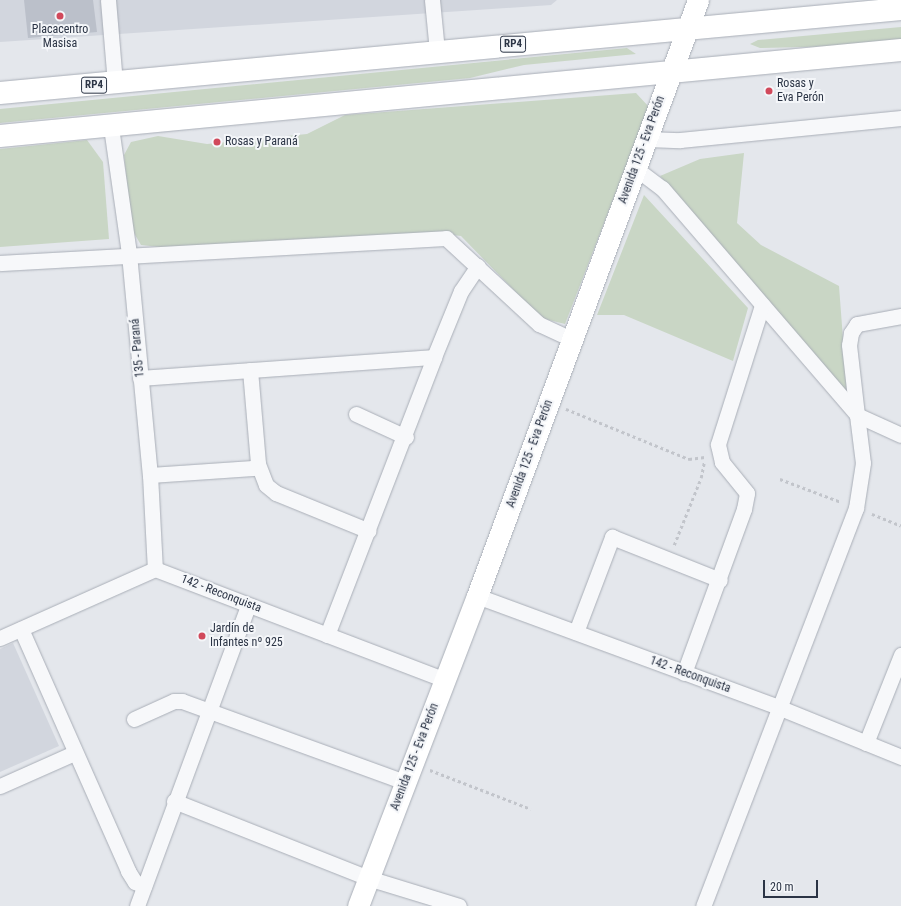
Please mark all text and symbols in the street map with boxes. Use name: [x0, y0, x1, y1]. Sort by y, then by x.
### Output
marker: Placacentro Masisa: [55, 11, 65, 21]
place label: Placacentro Masisa: [32, 23, 88, 51]
road number: RP4: [500, 35, 526, 53]
road number: RP4: [81, 76, 107, 94]
place label: Rosas y Eva Perón: [777, 77, 824, 105]
marker: Rosas y Eva Perón: [764, 86, 774, 96]
street label: Avenida 125 - Eva Perón: [616, 94, 668, 206]
place label: Rosas y Paraná: [225, 135, 298, 149]
marker: Rosas y Paraná: [212, 137, 222, 147]
street label: 135 - Paraná: [128, 318, 148, 378]
street label: Avenida 125 - Eva Perón: [504, 398, 556, 510]
street label: 142 - Reconquista: [179, 572, 263, 616]
place label: Jardín de Infantes nº 925: [210, 622, 283, 650]
marker: Jardín de Infantes nº 925: [197, 631, 207, 641]
street label: 142 - Reconquista: [648, 654, 732, 696]
street label: Avenida 125 - Eva Perón: [388, 701, 442, 813]
scale bar: [765, 872, 820, 898]
text: 20 m: [770, 880, 794, 894]

